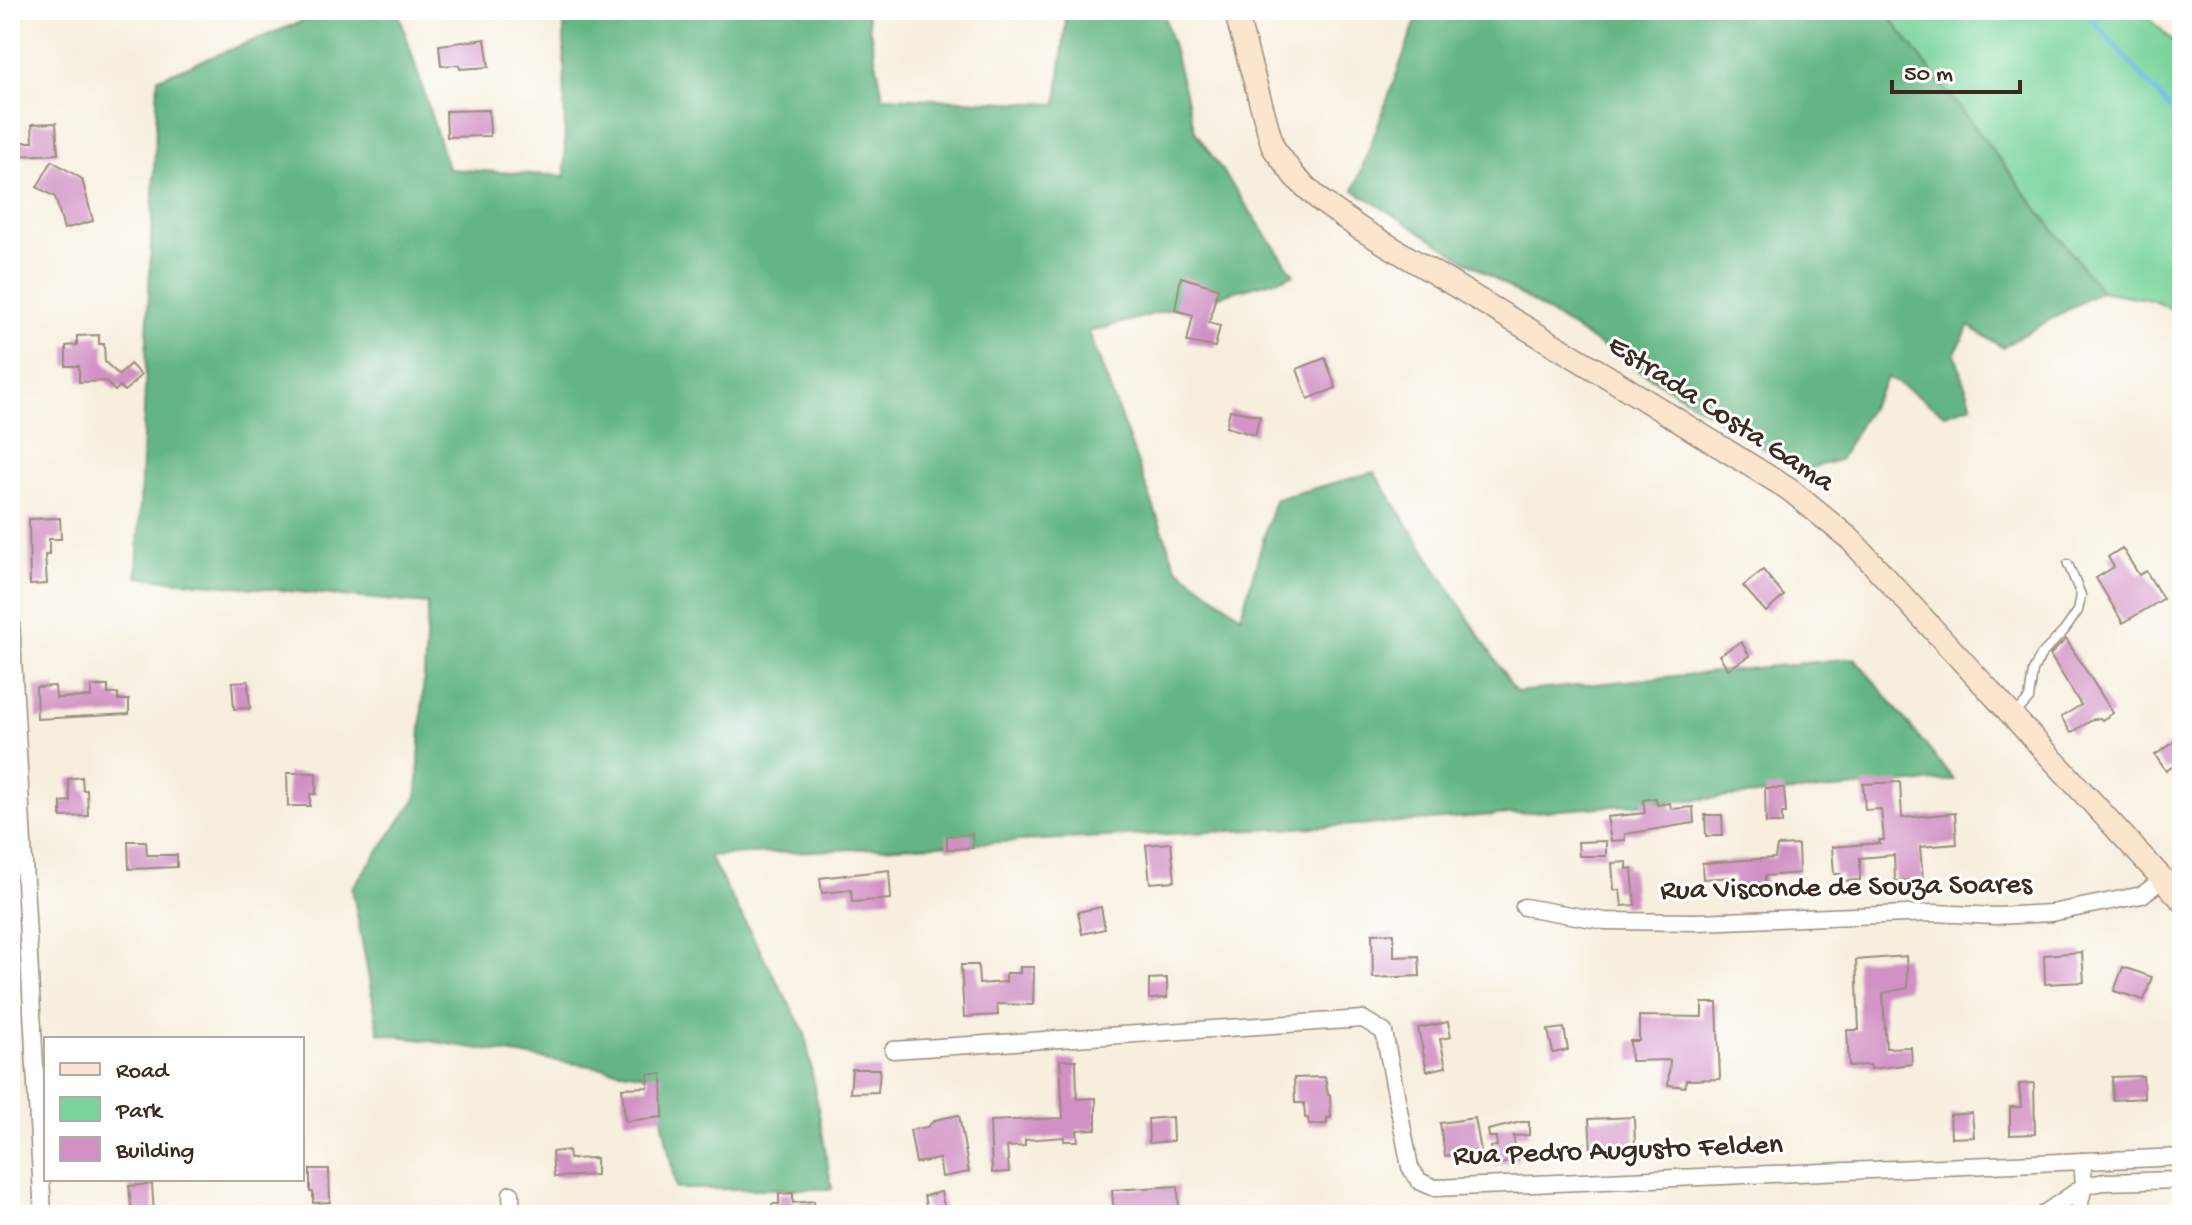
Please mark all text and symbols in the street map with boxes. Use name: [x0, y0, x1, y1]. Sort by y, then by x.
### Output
scale bar: [1892, 44, 2020, 94]
text: 50 m: [1904, 61, 1953, 90]
street label: Estrada Costa Gama: [1600, 329, 1841, 502]
street label: Rua Visconde de Souza Soares: [1660, 868, 2033, 910]
legend: [44, 1037, 304, 1181]
text: Road: [116, 1058, 170, 1087]
text: Park: [115, 1098, 164, 1127]
street label: Rua Pedro Augusto Felden: [1452, 1129, 1784, 1175]
text: Building: [115, 1138, 194, 1167]

